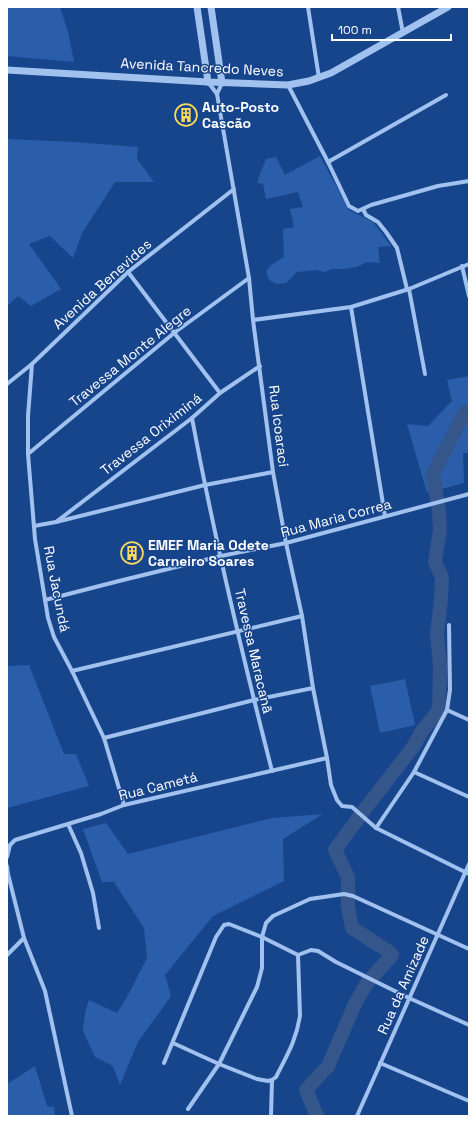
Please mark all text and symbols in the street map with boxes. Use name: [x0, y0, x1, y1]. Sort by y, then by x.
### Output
scale bar: [332, 16, 451, 42]
text: 100 m: [338, 22, 372, 38]
street label: Avenida Tancredo Neves: [120, 54, 284, 80]
place label: Auto-Posto Cascão: [202, 98, 279, 132]
building icon: Auto-Posto Cascão: [173, 102, 199, 128]
street label: Avenida Benevides: [49, 235, 155, 333]
street label: Travessa Monte Alegre: [65, 301, 195, 411]
street label: Rua Icoaraci: [265, 384, 293, 468]
street label: Travessa Oriximiná: [97, 389, 205, 479]
street label: Rua Maria Correa: [279, 495, 393, 541]
place label: EMEF Maria Odete Carneiro Soares: [148, 536, 269, 570]
building icon: EMEF Maria Odete Carneiro Soares: [119, 540, 145, 566]
street label: Rua Jacundá: [40, 544, 74, 634]
street label: Travessa Maracanã: [231, 587, 277, 715]
street label: Rua Cametá: [117, 768, 199, 804]
street label: Rua da Amizade: [373, 933, 433, 1037]

